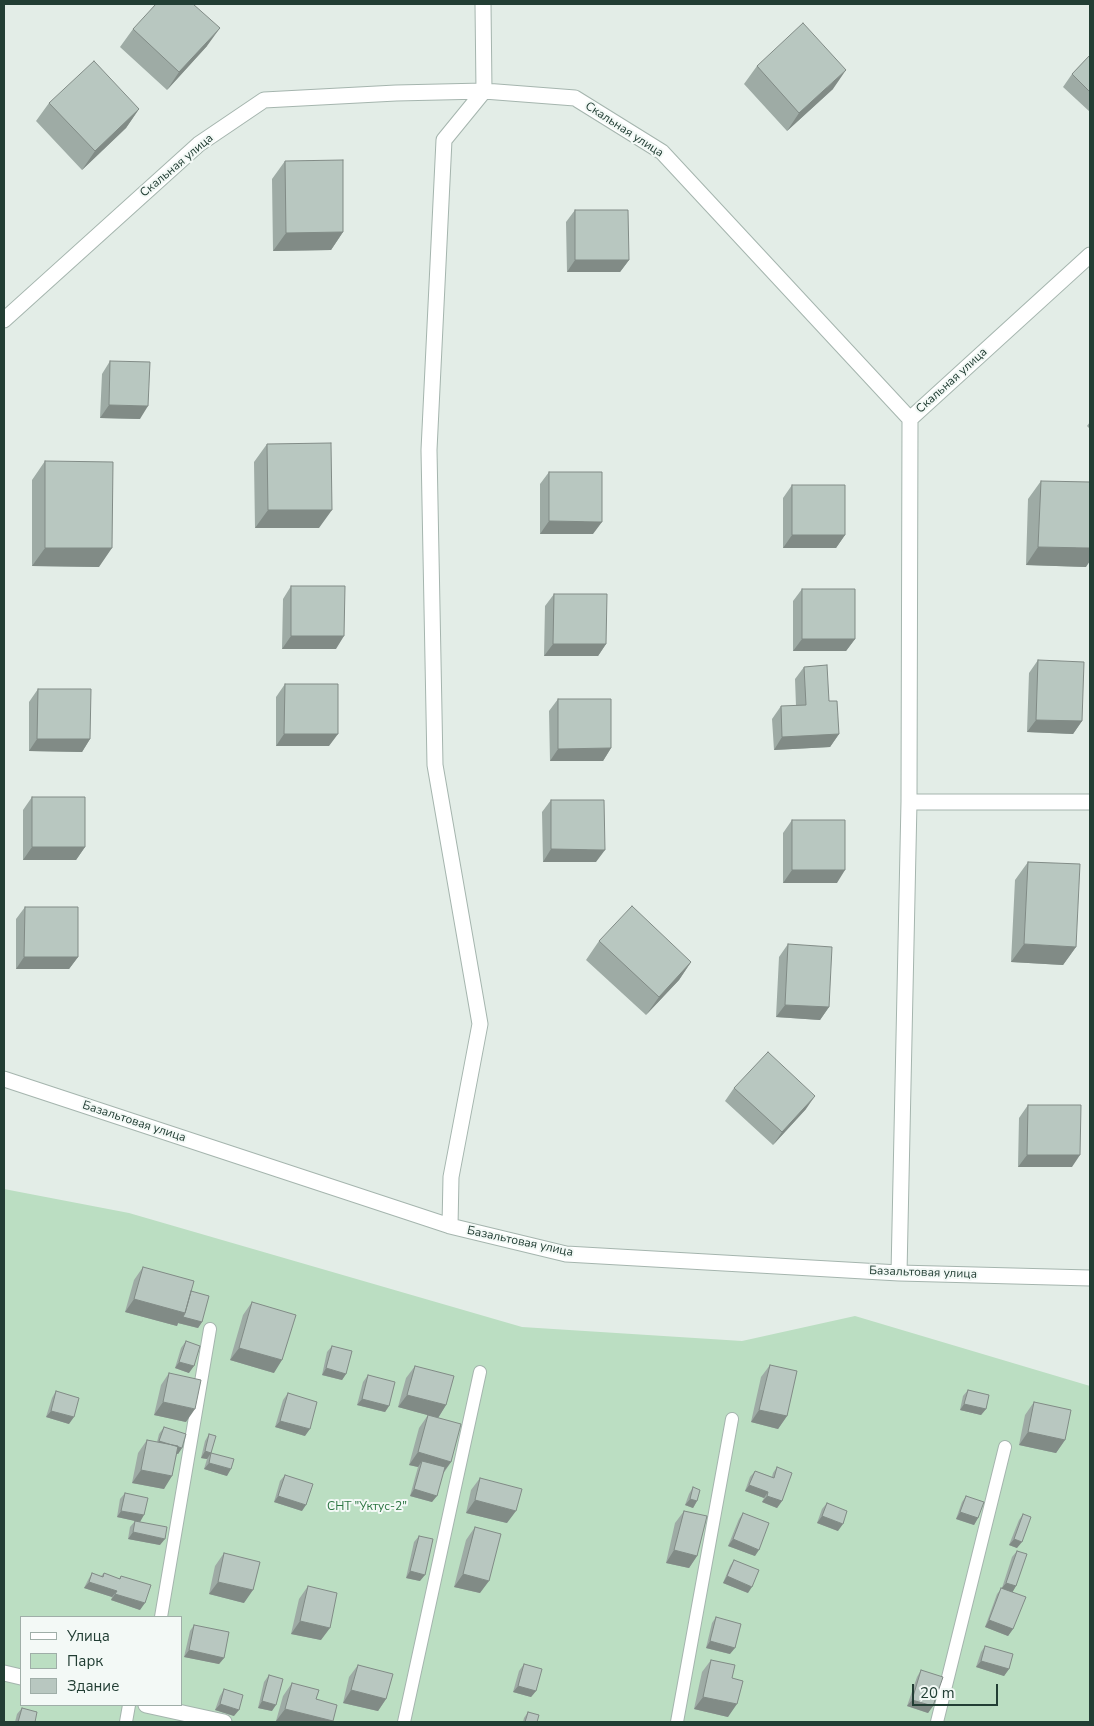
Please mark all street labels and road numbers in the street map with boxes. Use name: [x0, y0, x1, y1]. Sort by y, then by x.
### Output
street label: Скальная улица: [582, 99, 666, 161]
street label: Скальная улица: [138, 131, 216, 201]
street label: Скальная улица: [913, 345, 991, 417]
street label: Базальтовая улица: [80, 1098, 188, 1146]
street label: Базальтовая улица: [466, 1224, 574, 1260]
street label: Базальтовая улица: [869, 1264, 977, 1282]

